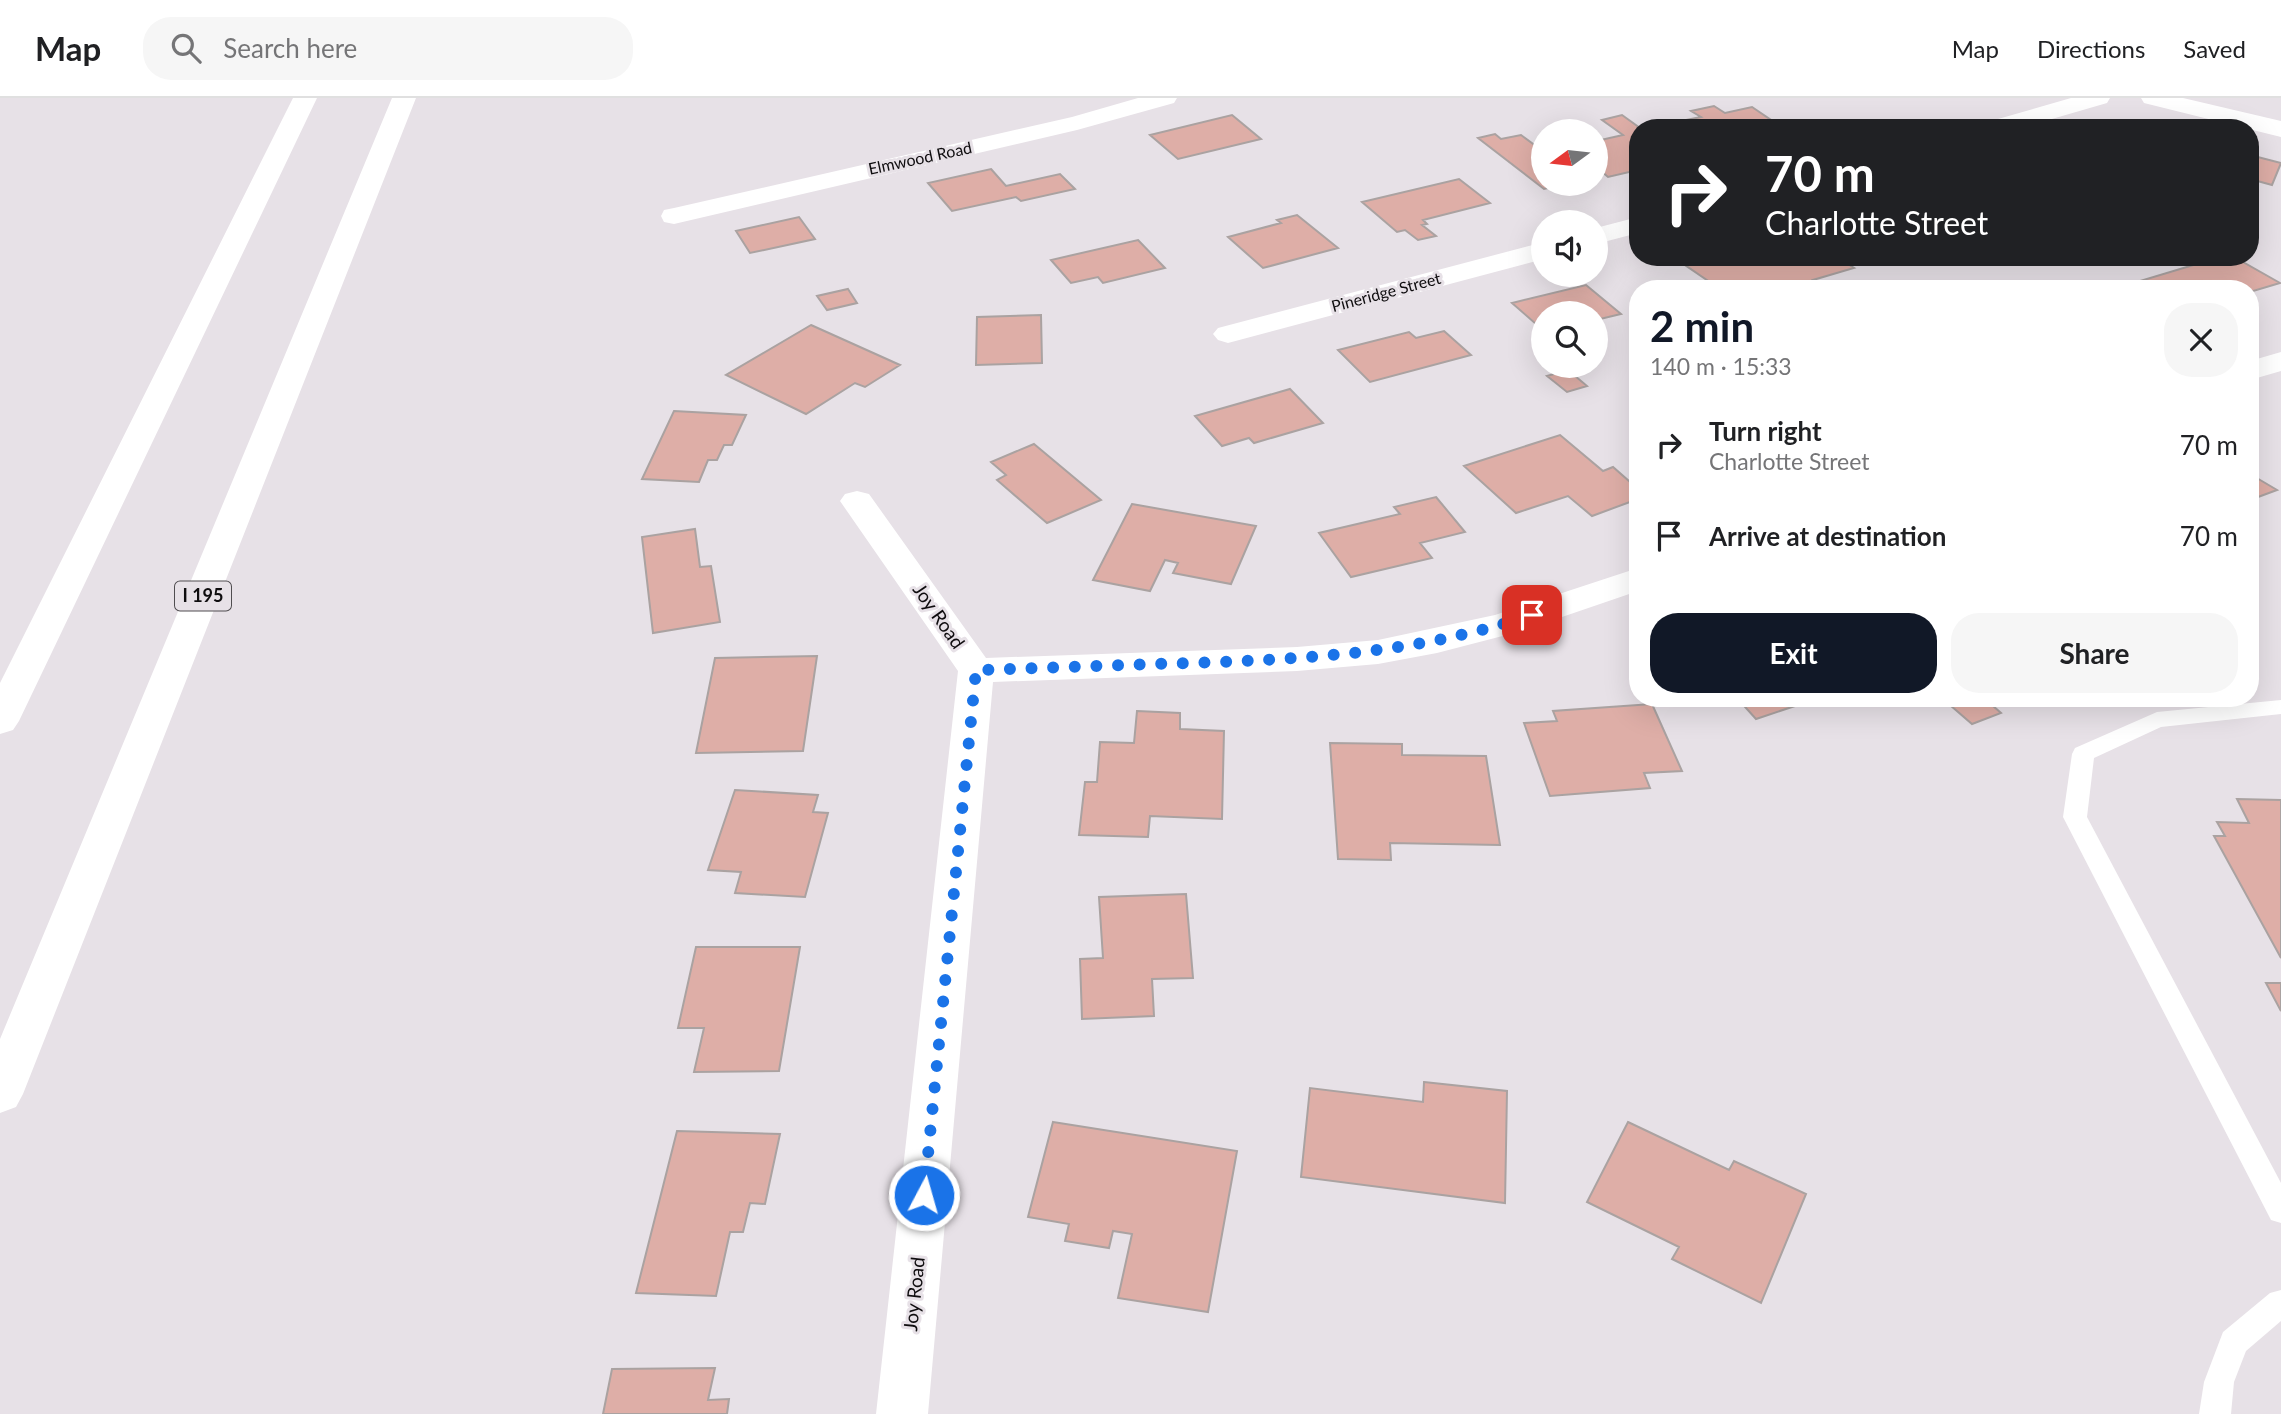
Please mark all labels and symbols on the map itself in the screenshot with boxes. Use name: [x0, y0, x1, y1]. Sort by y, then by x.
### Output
north arrow: [1531, 119, 1608, 196]
street label: Elmwood Road: [866, 137, 973, 178]
street label: Pineridge Street: [1329, 268, 1443, 315]
street label: Joy Road: [909, 579, 970, 653]
road number: I 195: [175, 582, 231, 610]
pin: [1502, 585, 1562, 645]
position arrow: [887, 1158, 961, 1232]
street label: Joy Road: [898, 1256, 929, 1332]

